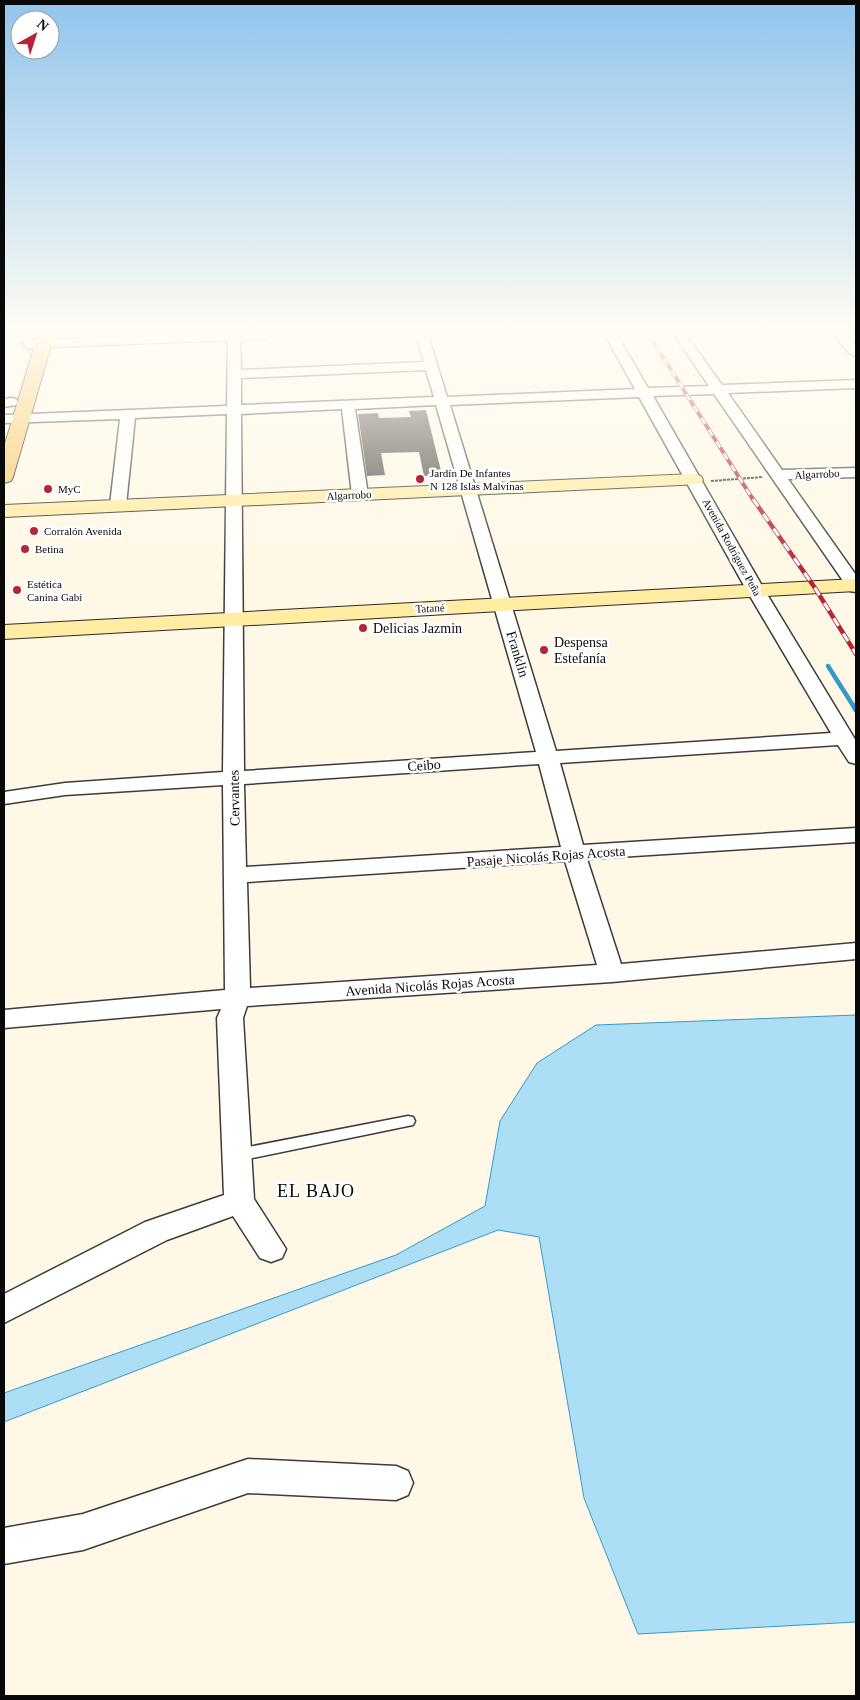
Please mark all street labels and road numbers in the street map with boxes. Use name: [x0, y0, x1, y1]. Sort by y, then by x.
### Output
street label: Algarrobo: [794, 467, 840, 481]
street label: Algarrobo: [326, 488, 372, 502]
street label: Avenida Rodríguez Peña: [700, 496, 764, 598]
street label: Tatané: [415, 601, 445, 615]
street label: Franklin: [503, 629, 532, 679]
street label: Ceibo: [407, 757, 441, 774]
street label: Cervantes: [227, 770, 242, 826]
street label: Pasaje Nicolás Rojas Acosta: [466, 843, 627, 870]
street label: Avenida Nicolás Rojas Acosta: [345, 972, 516, 999]

